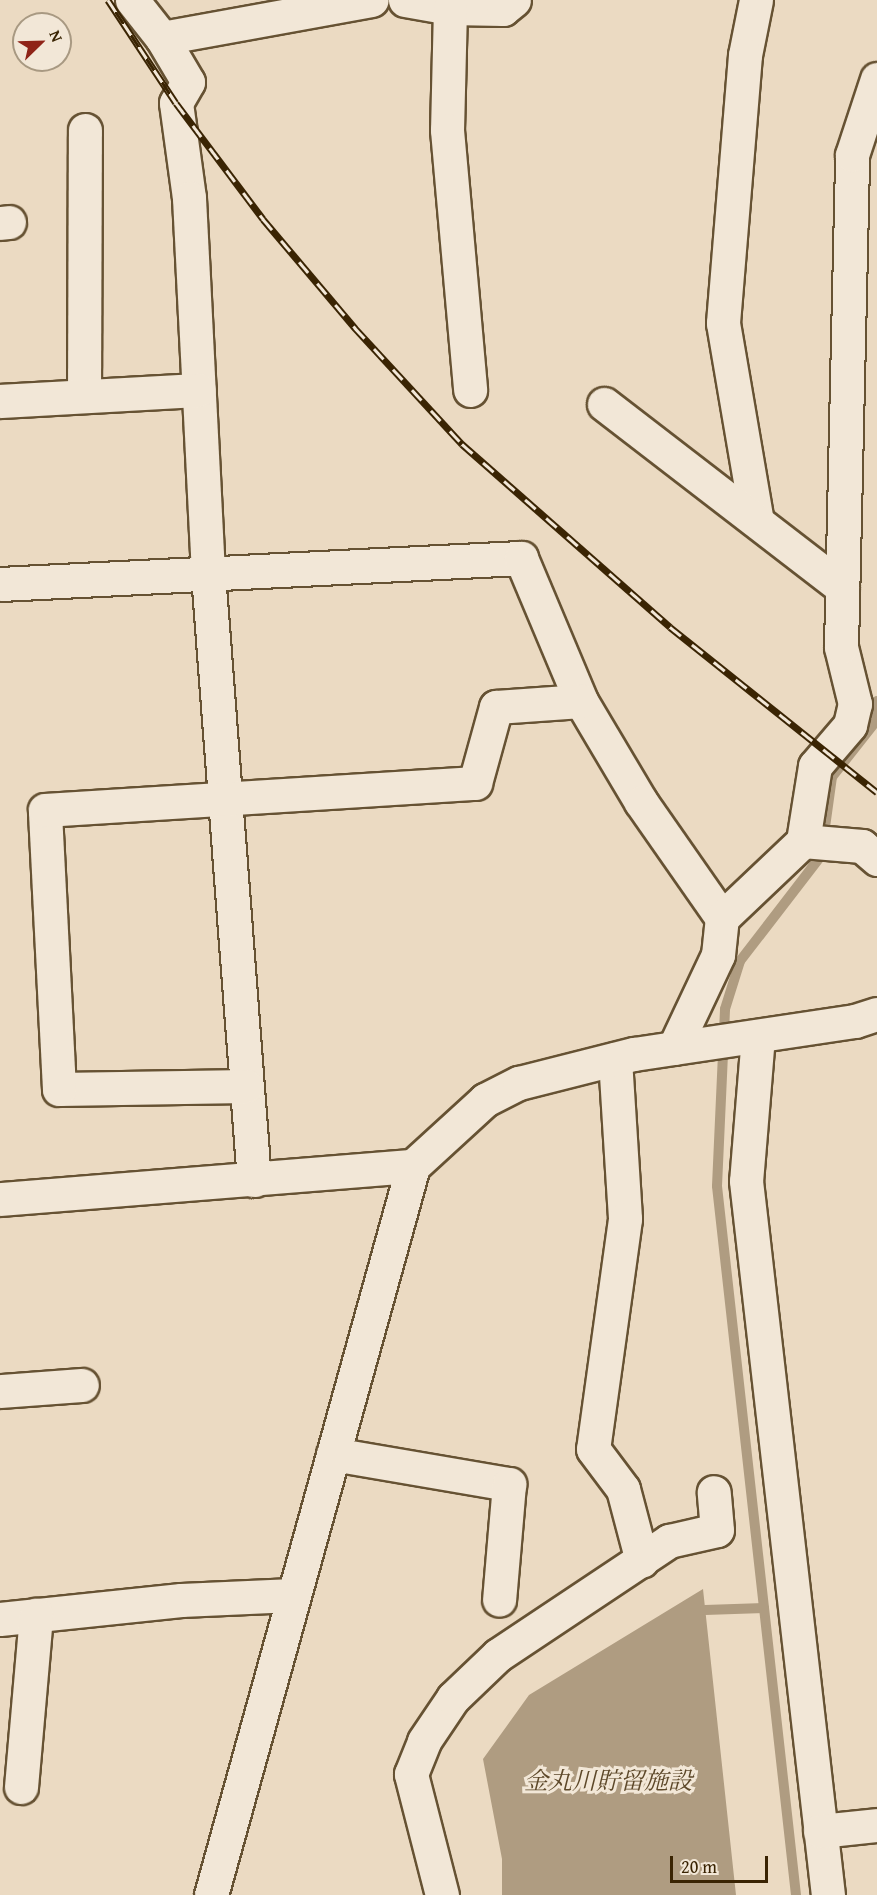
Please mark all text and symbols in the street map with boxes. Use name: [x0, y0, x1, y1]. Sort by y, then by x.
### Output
north arrow: [12, 12, 72, 72]
text: N: [44, 26, 70, 45]
water label: 金丸川貯留施設: [524, 1767, 692, 1795]
scale bar: [673, 1844, 770, 1882]
text: 20 m: [681, 1853, 717, 1880]

